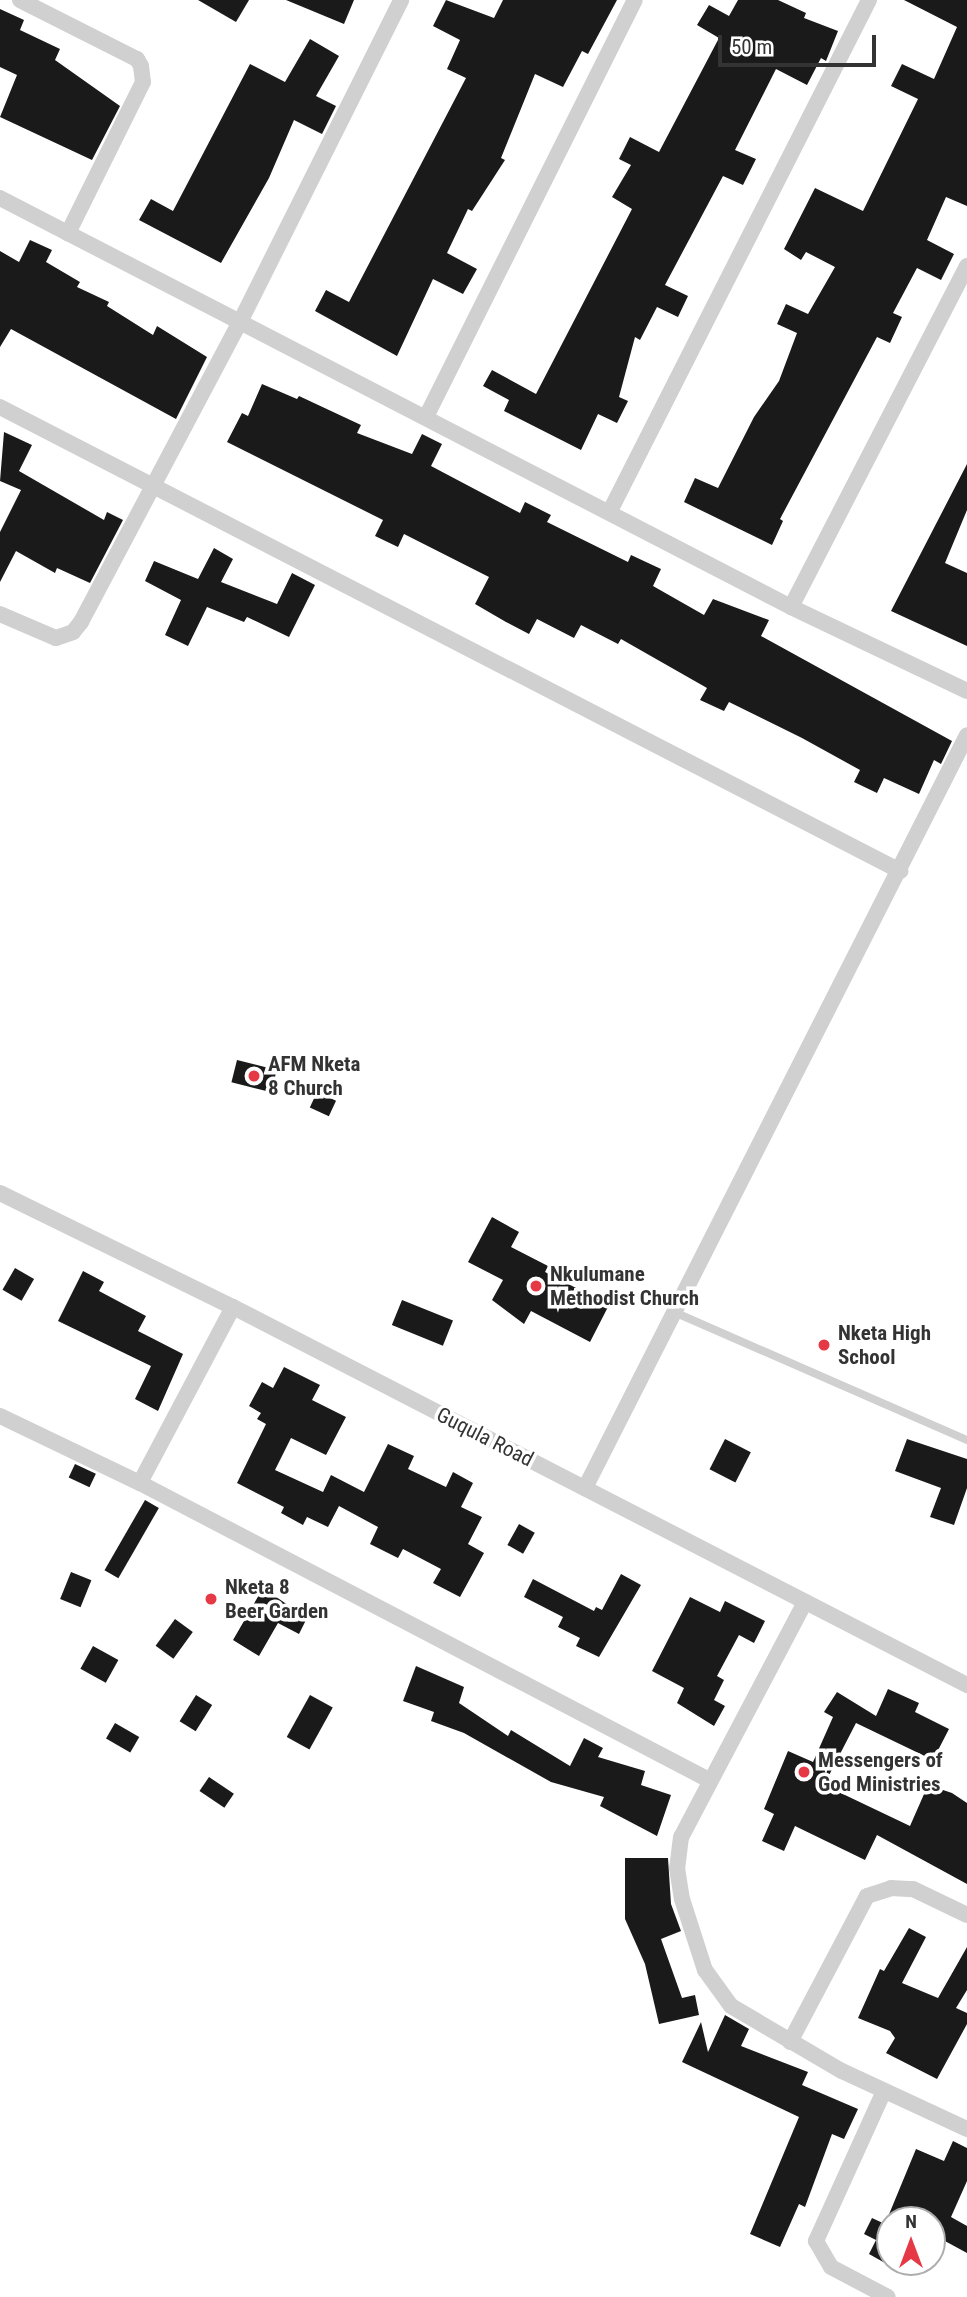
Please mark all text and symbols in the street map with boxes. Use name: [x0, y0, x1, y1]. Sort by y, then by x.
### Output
scale bar: [722, 21, 880, 65]
text: 50 m: [731, 35, 772, 59]
place label: AFM Nketa 8 Church: [268, 1051, 360, 1101]
marker: AFM Nketa 8 Church: [246, 1068, 262, 1084]
place label: Nkulumane Methodist Church: [550, 1261, 699, 1311]
marker: Nkulumane Methodist Church: [528, 1278, 544, 1294]
place label: Nketa High School: [838, 1320, 931, 1370]
marker: Nketa High School: [816, 1337, 832, 1353]
street label: Guqula Road: [432, 1402, 538, 1472]
place label: Nketa 8 Beer Garden: [225, 1574, 328, 1624]
marker: Nketa 8 Beer Garden: [203, 1591, 219, 1607]
place label: Messengers of God Ministries: [818, 1747, 943, 1797]
marker: Messengers of God Ministries: [796, 1764, 812, 1780]
north arrow: [876, 2206, 946, 2276]
text: N: [905, 2210, 917, 2233]

